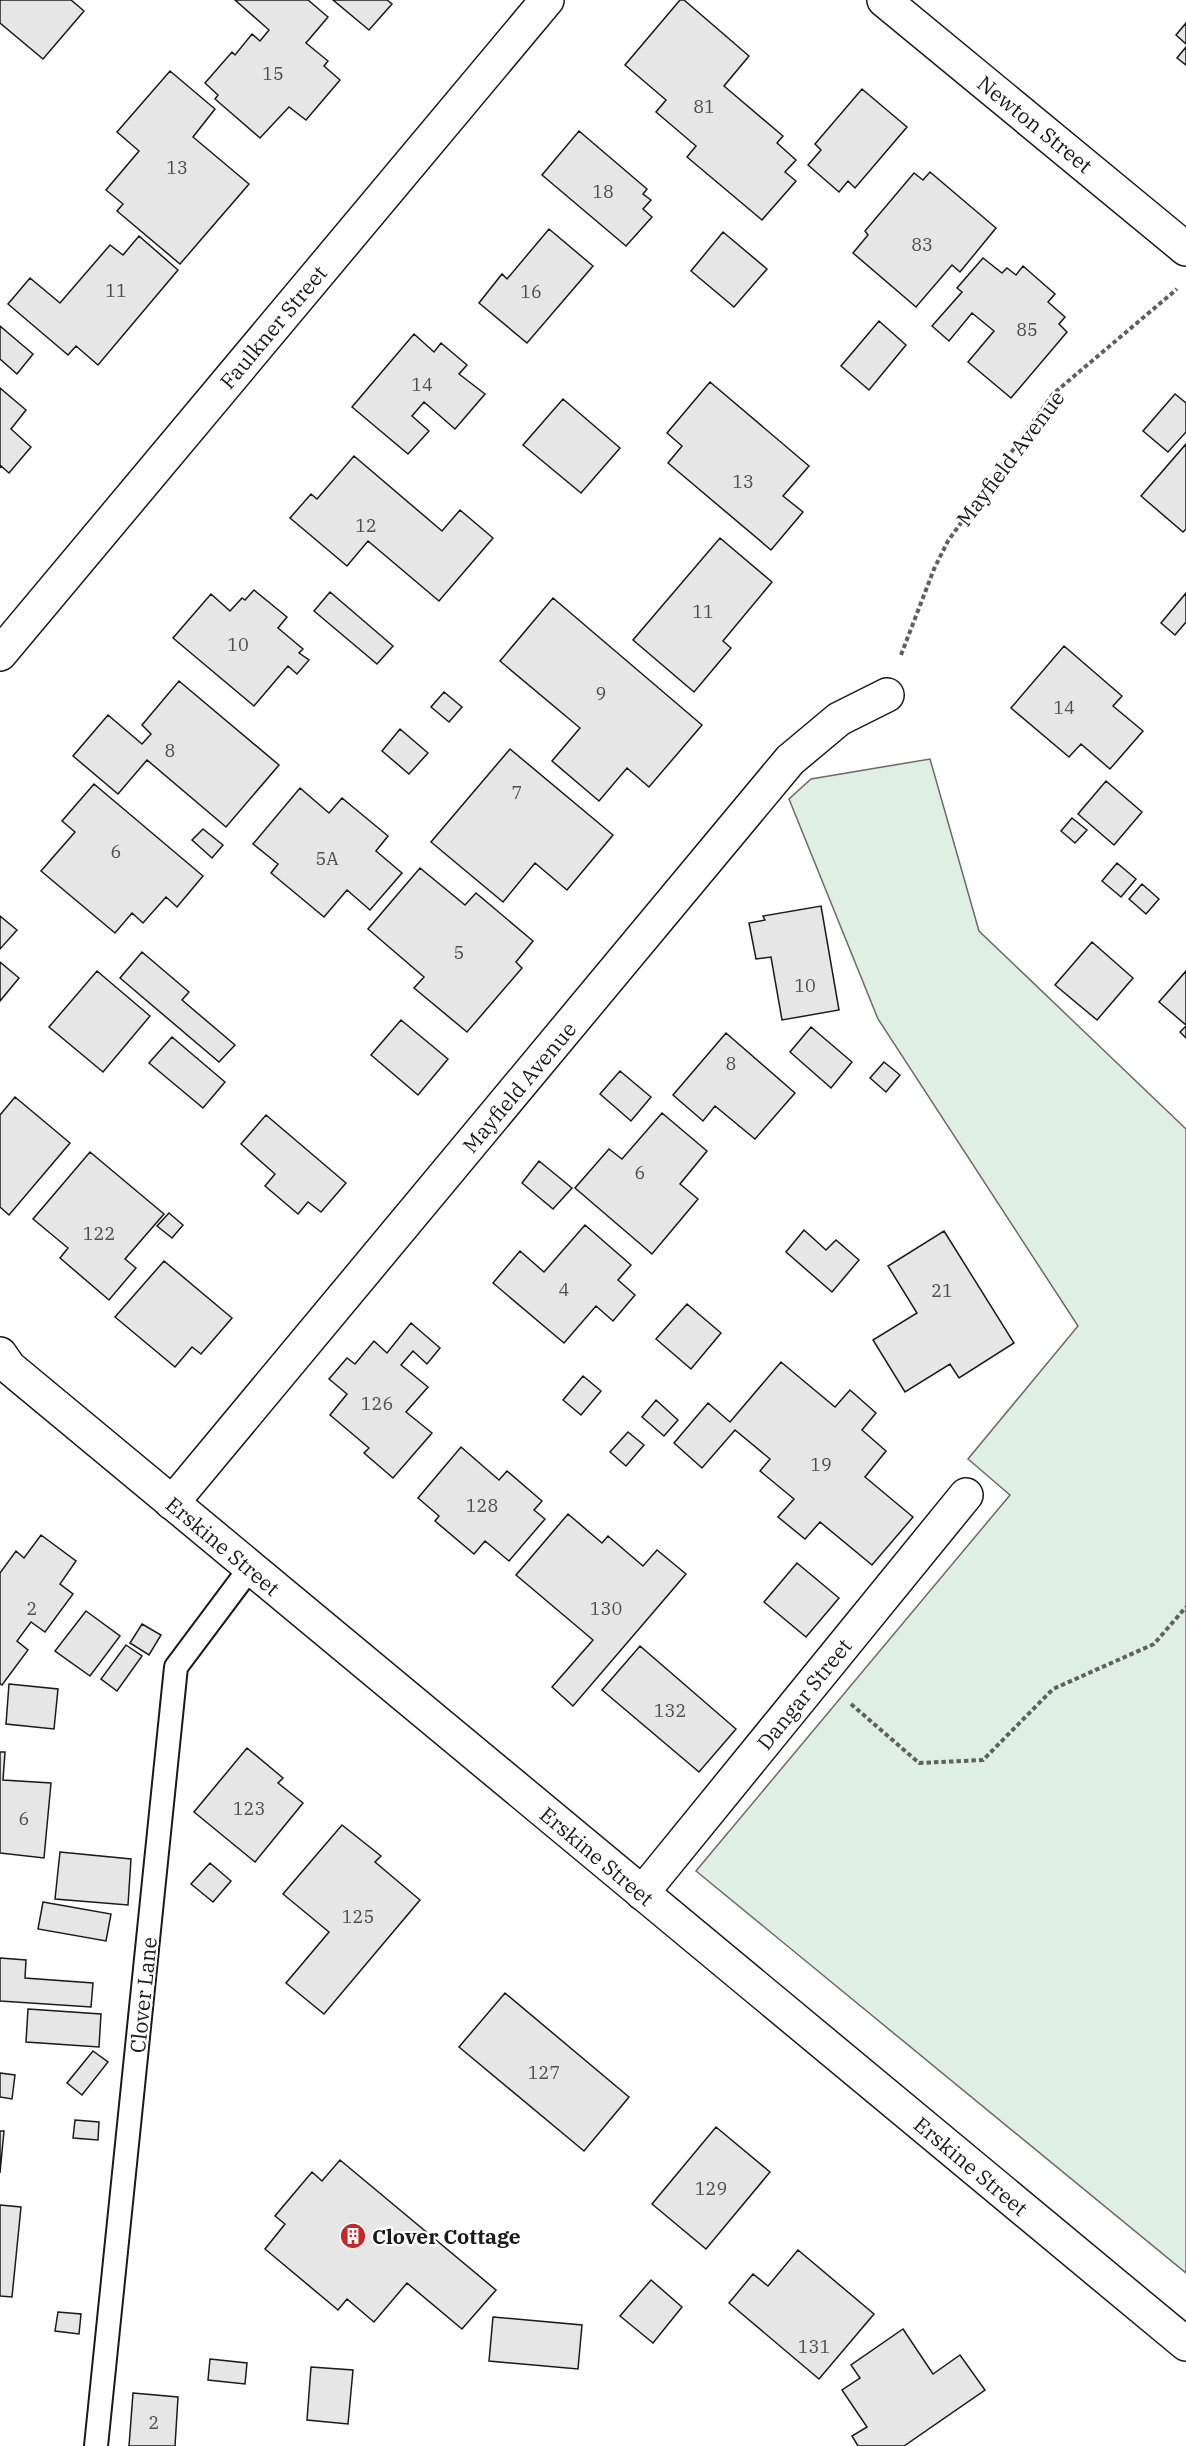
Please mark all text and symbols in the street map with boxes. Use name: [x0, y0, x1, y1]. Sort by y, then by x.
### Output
house number: 15: [262, 62, 284, 85]
street label: Newton Street: [972, 69, 1098, 179]
house number: 81: [693, 95, 715, 118]
house number: 13: [166, 156, 188, 179]
house number: 18: [592, 180, 614, 203]
house number: 83: [911, 233, 933, 256]
street label: Faulkner Street: [213, 259, 333, 395]
house number: 11: [105, 279, 127, 302]
house number: 16: [520, 280, 542, 303]
house number: 85: [1016, 318, 1038, 341]
house number: 14: [411, 373, 433, 396]
street label: Mayfield Avenue: [950, 384, 1070, 532]
house number: 13: [732, 470, 754, 493]
house number: 12: [355, 514, 377, 537]
house number: 11: [692, 600, 714, 623]
house number: 10: [227, 633, 249, 656]
house number: 9: [596, 682, 606, 705]
house number: 14: [1053, 696, 1075, 719]
house number: 8: [165, 739, 175, 762]
house number: 7: [512, 781, 522, 804]
house number: 6: [111, 840, 121, 863]
house number: 5A: [315, 847, 339, 870]
house number: 5: [454, 941, 464, 964]
house number: 10: [794, 974, 816, 997]
street label: Mayfield Avenue: [456, 1016, 582, 1158]
house number: 8: [726, 1052, 736, 1075]
house number: 6: [635, 1161, 645, 1184]
house number: 122: [83, 1222, 115, 1245]
house number: 4: [559, 1278, 569, 1301]
house number: 21: [931, 1279, 953, 1302]
house number: 126: [361, 1392, 393, 1415]
house number: 19: [810, 1453, 832, 1476]
street label: Erskine Street: [160, 1490, 286, 1602]
house number: 128: [466, 1494, 498, 1517]
house number: 2: [27, 1597, 37, 1620]
house number: 130: [590, 1597, 622, 1620]
street label: Dangar Street: [750, 1632, 858, 1756]
house number: 132: [654, 1699, 686, 1722]
house number: 123: [233, 1797, 265, 1820]
street label: Erskine Street: [534, 1800, 660, 1912]
house number: 6: [19, 1807, 29, 1830]
house number: 125: [342, 1905, 374, 1928]
street label: Clover Lane: [123, 1936, 163, 2054]
house number: 127: [528, 2061, 560, 2084]
street label: Erskine Street: [908, 2110, 1034, 2222]
house number: 129: [695, 2177, 727, 2200]
building icon: Clover Cottage: [338, 2221, 368, 2251]
place label: Clover Cottage: [372, 2222, 521, 2250]
house number: 131: [798, 2335, 830, 2358]
house number: 2: [149, 2411, 159, 2434]

